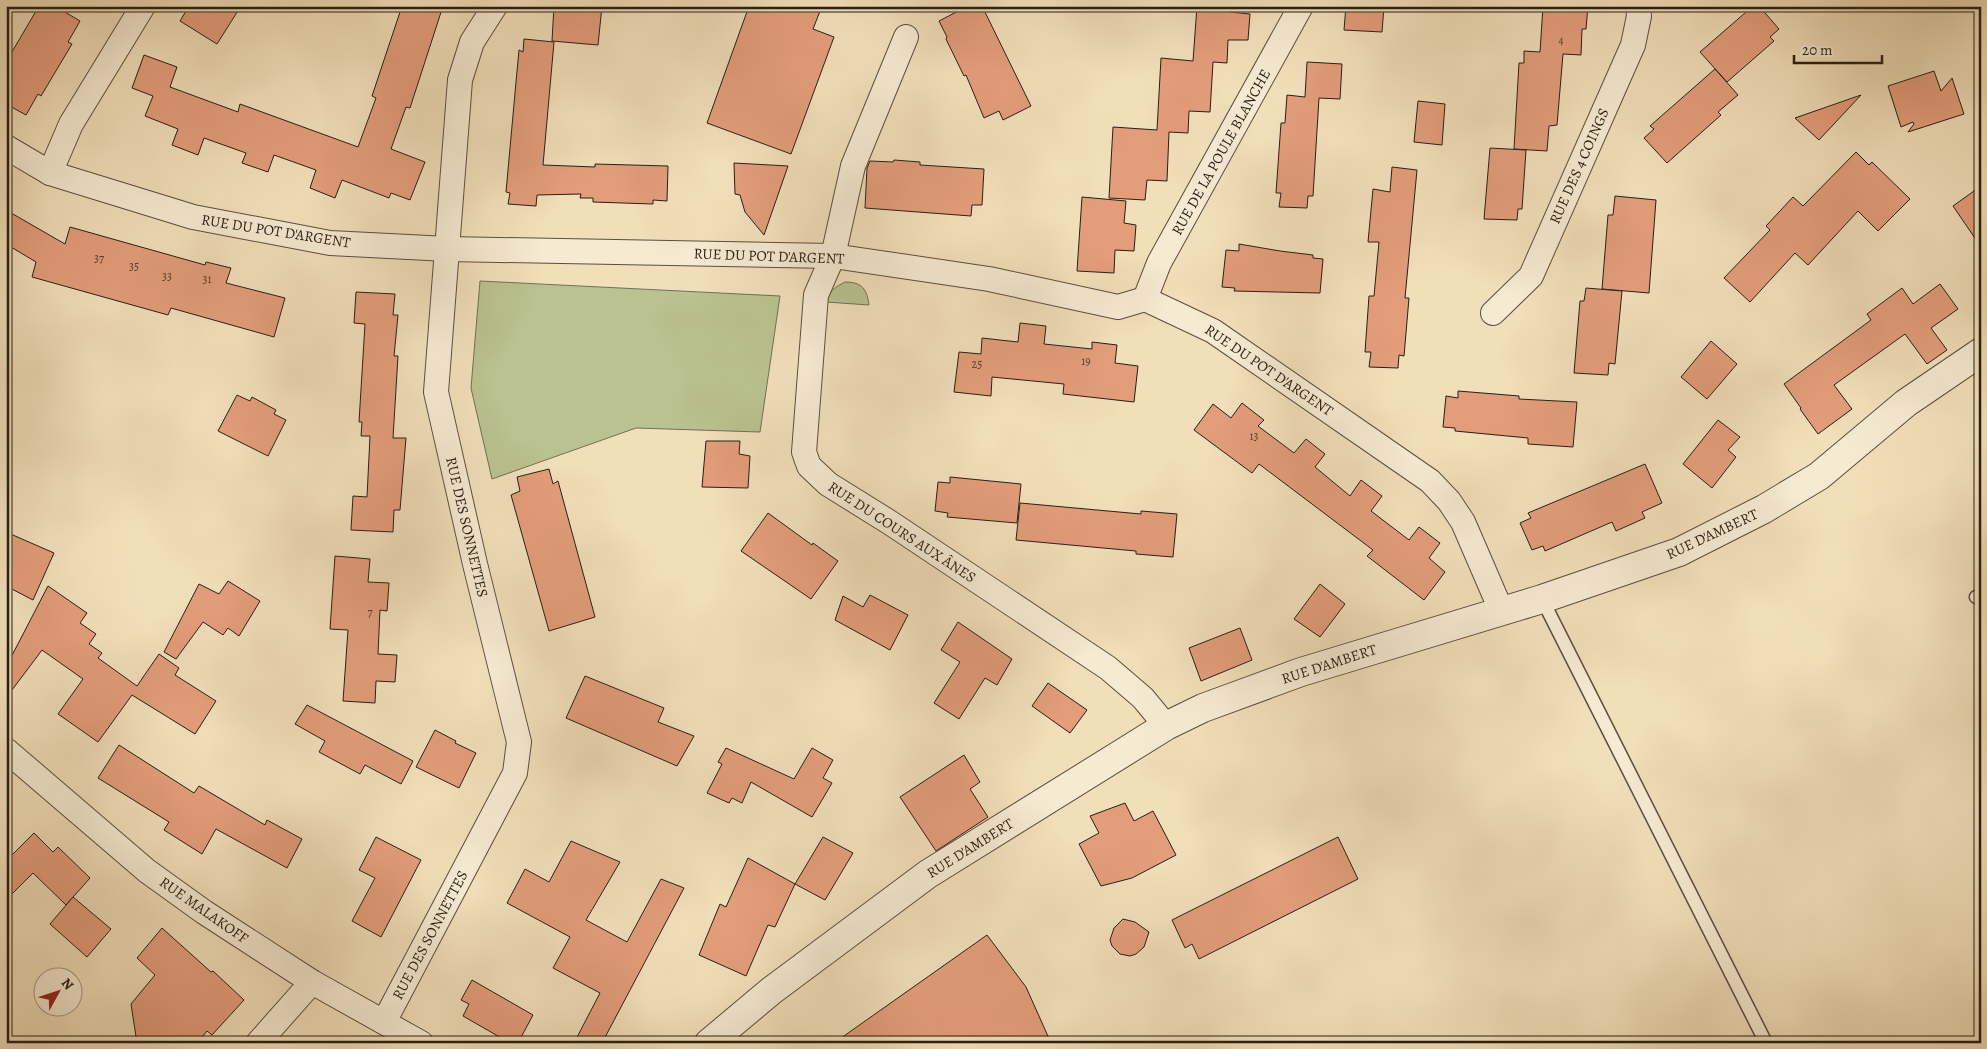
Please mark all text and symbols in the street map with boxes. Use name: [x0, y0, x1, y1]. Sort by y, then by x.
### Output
house number: 4: [1558, 32, 1564, 48]
scale bar: [1794, 32, 1882, 64]
text: 20 m: [1802, 40, 1833, 60]
street label: RUE DE LA POULE BLANCHE: [1167, 65, 1275, 239]
street label: RUE DES 4 COINGS: [1544, 105, 1614, 227]
street label: RUE DU POT D'ARGENT: [200, 209, 353, 253]
street label: RUE DU POT D'ARGENT: [693, 243, 846, 269]
house number: 37: [94, 250, 105, 266]
house number: 35: [129, 258, 139, 274]
house number: 33: [162, 268, 172, 284]
house number: 31: [202, 271, 212, 287]
street label: RUE DU POT D'ARGENT: [1201, 320, 1338, 421]
house number: 19: [1081, 353, 1091, 369]
house number: 25: [972, 356, 982, 372]
house number: 13: [1249, 428, 1259, 444]
street label: RUE DES SONNETTES: [441, 455, 493, 599]
street label: RUE DU COURS AUX ÂNES: [824, 477, 980, 587]
street label: RUE D'AMBERT: [1663, 504, 1762, 564]
house number: 7: [367, 604, 373, 620]
street label: RUE D'AMBERT: [1279, 639, 1380, 689]
street label: RUE D'AMBERT: [923, 813, 1018, 883]
street label: RUE DES SONNETTES: [388, 867, 472, 1003]
street label: RUE MALAKOFF: [156, 872, 253, 948]
north arrow: [32, 966, 82, 1016]
text: N: [57, 974, 78, 994]

